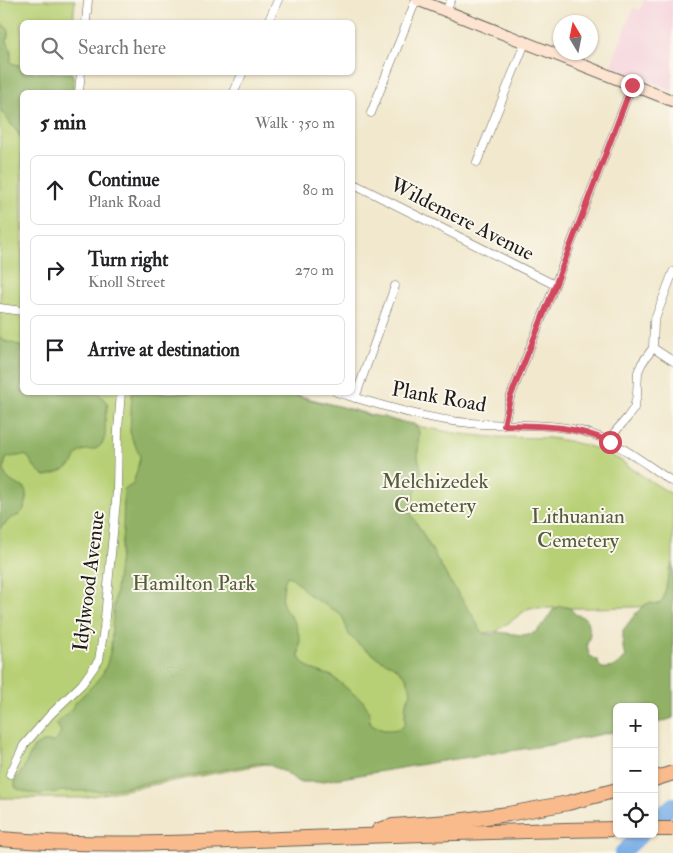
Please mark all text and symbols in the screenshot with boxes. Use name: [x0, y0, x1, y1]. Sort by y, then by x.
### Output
north arrow: [553, 15, 598, 60]
search box: [20, 20, 355, 75]
icon: search: [38, 34, 66, 62]
text: Search here: [78, 36, 166, 60]
route end: [621, 74, 644, 97]
text: 5 min: [40, 109, 86, 136]
text: Walk · 350 m: [255, 113, 335, 133]
text: Continue: [88, 168, 159, 192]
street label: Wildemere Avenue: [385, 171, 539, 267]
icon: ahead: [41, 176, 69, 204]
text: 80 m: [303, 180, 334, 200]
text: Plank Road: [88, 192, 161, 212]
text: Turn right: [88, 248, 168, 272]
icon: right: [41, 256, 69, 284]
text: 270 m: [295, 260, 334, 280]
text: Knoll Street: [88, 272, 165, 292]
icon: arrive: [41, 336, 69, 364]
text: Arrive at destination: [88, 338, 240, 362]
street label: Plank Road: [390, 375, 489, 419]
route start: [599, 431, 622, 454]
park label: Melchizedek Cemetery: [381, 468, 489, 519]
park label: Lithuanian Cemetery: [531, 503, 625, 554]
street label: Idylwood Avenue: [67, 509, 111, 653]
park label: Hamilton Park: [132, 570, 256, 597]
map controls: [613, 703, 658, 838]
button: +: [613, 703, 658, 748]
button: −: [613, 748, 658, 793]
button: locate: [613, 793, 658, 838]

